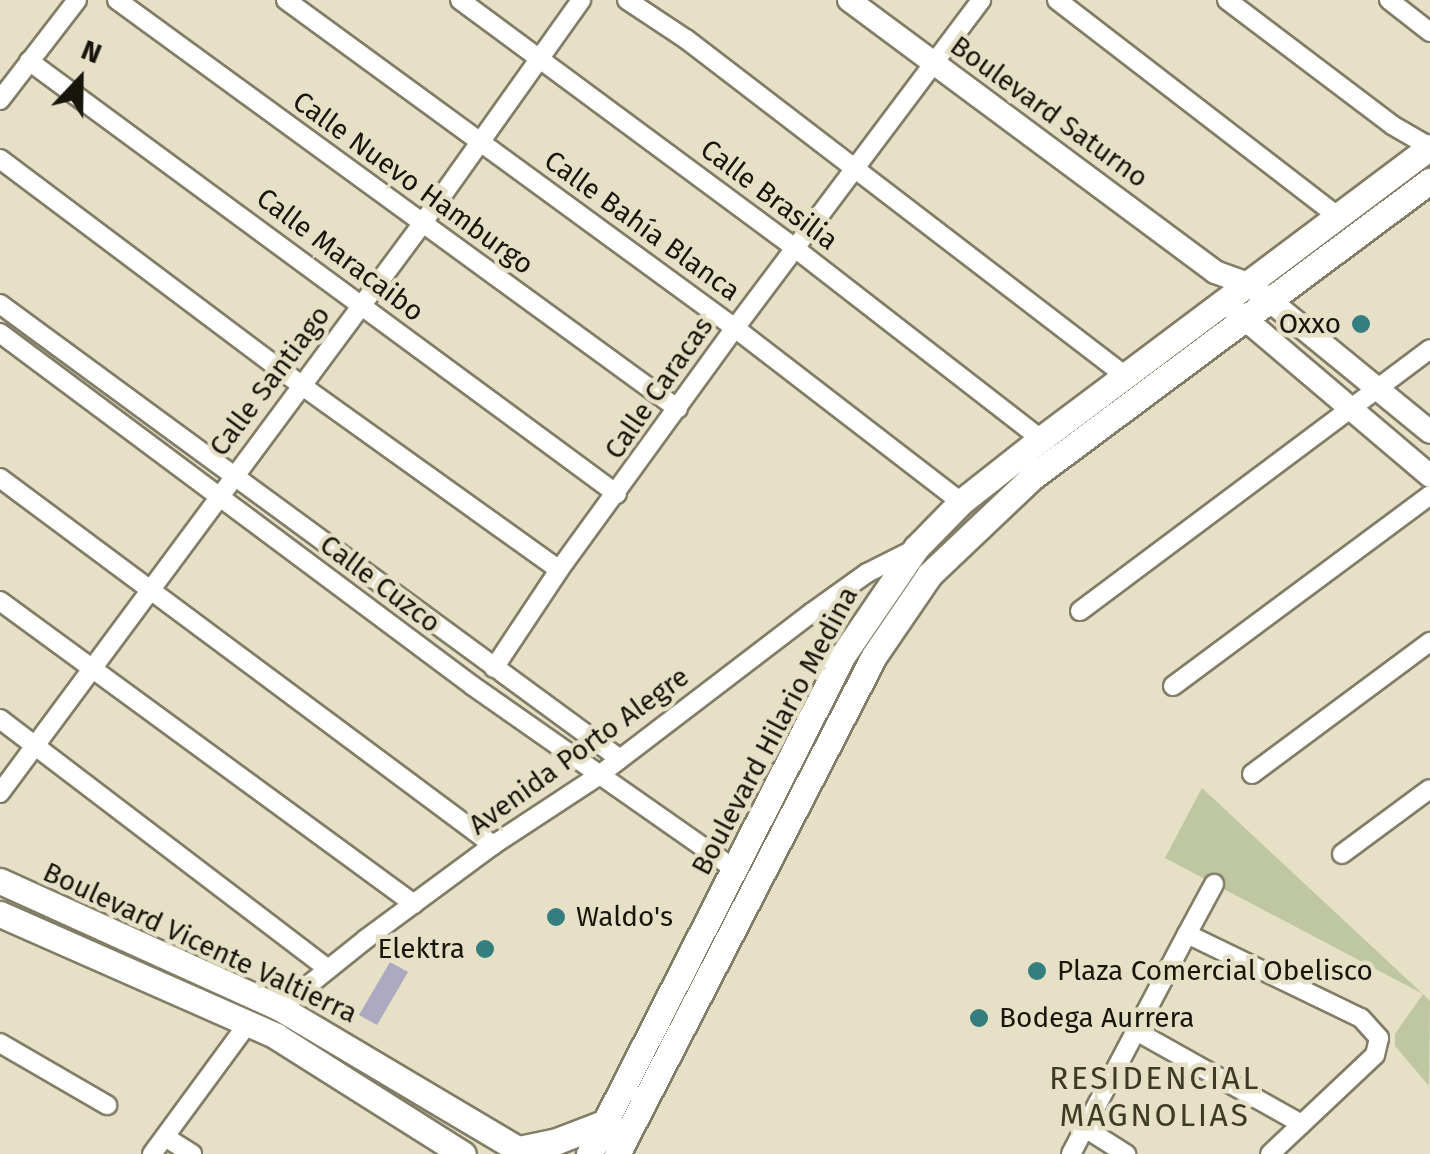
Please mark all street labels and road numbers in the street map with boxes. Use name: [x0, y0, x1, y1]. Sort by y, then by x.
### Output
street label: Boulevard Saturno: [944, 29, 1154, 195]
street label: Calle Nuevo Hamburgo: [286, 84, 540, 282]
street label: Calle Brasilia: [694, 132, 844, 258]
street label: Calle Bahía Blanca: [538, 144, 746, 308]
street label: Calle Maracaibo: [250, 181, 430, 329]
street label: Calle Santiago: [203, 299, 337, 463]
street label: Calle Caracas: [598, 310, 720, 466]
street label: Calle Cuzco: [313, 528, 447, 640]
street label: Boulevard Hilario Medina: [685, 581, 865, 881]
street label: Avenida Porto Alegre: [462, 660, 696, 842]
street label: Boulevard Vicente Valtierra: [38, 855, 362, 1031]

